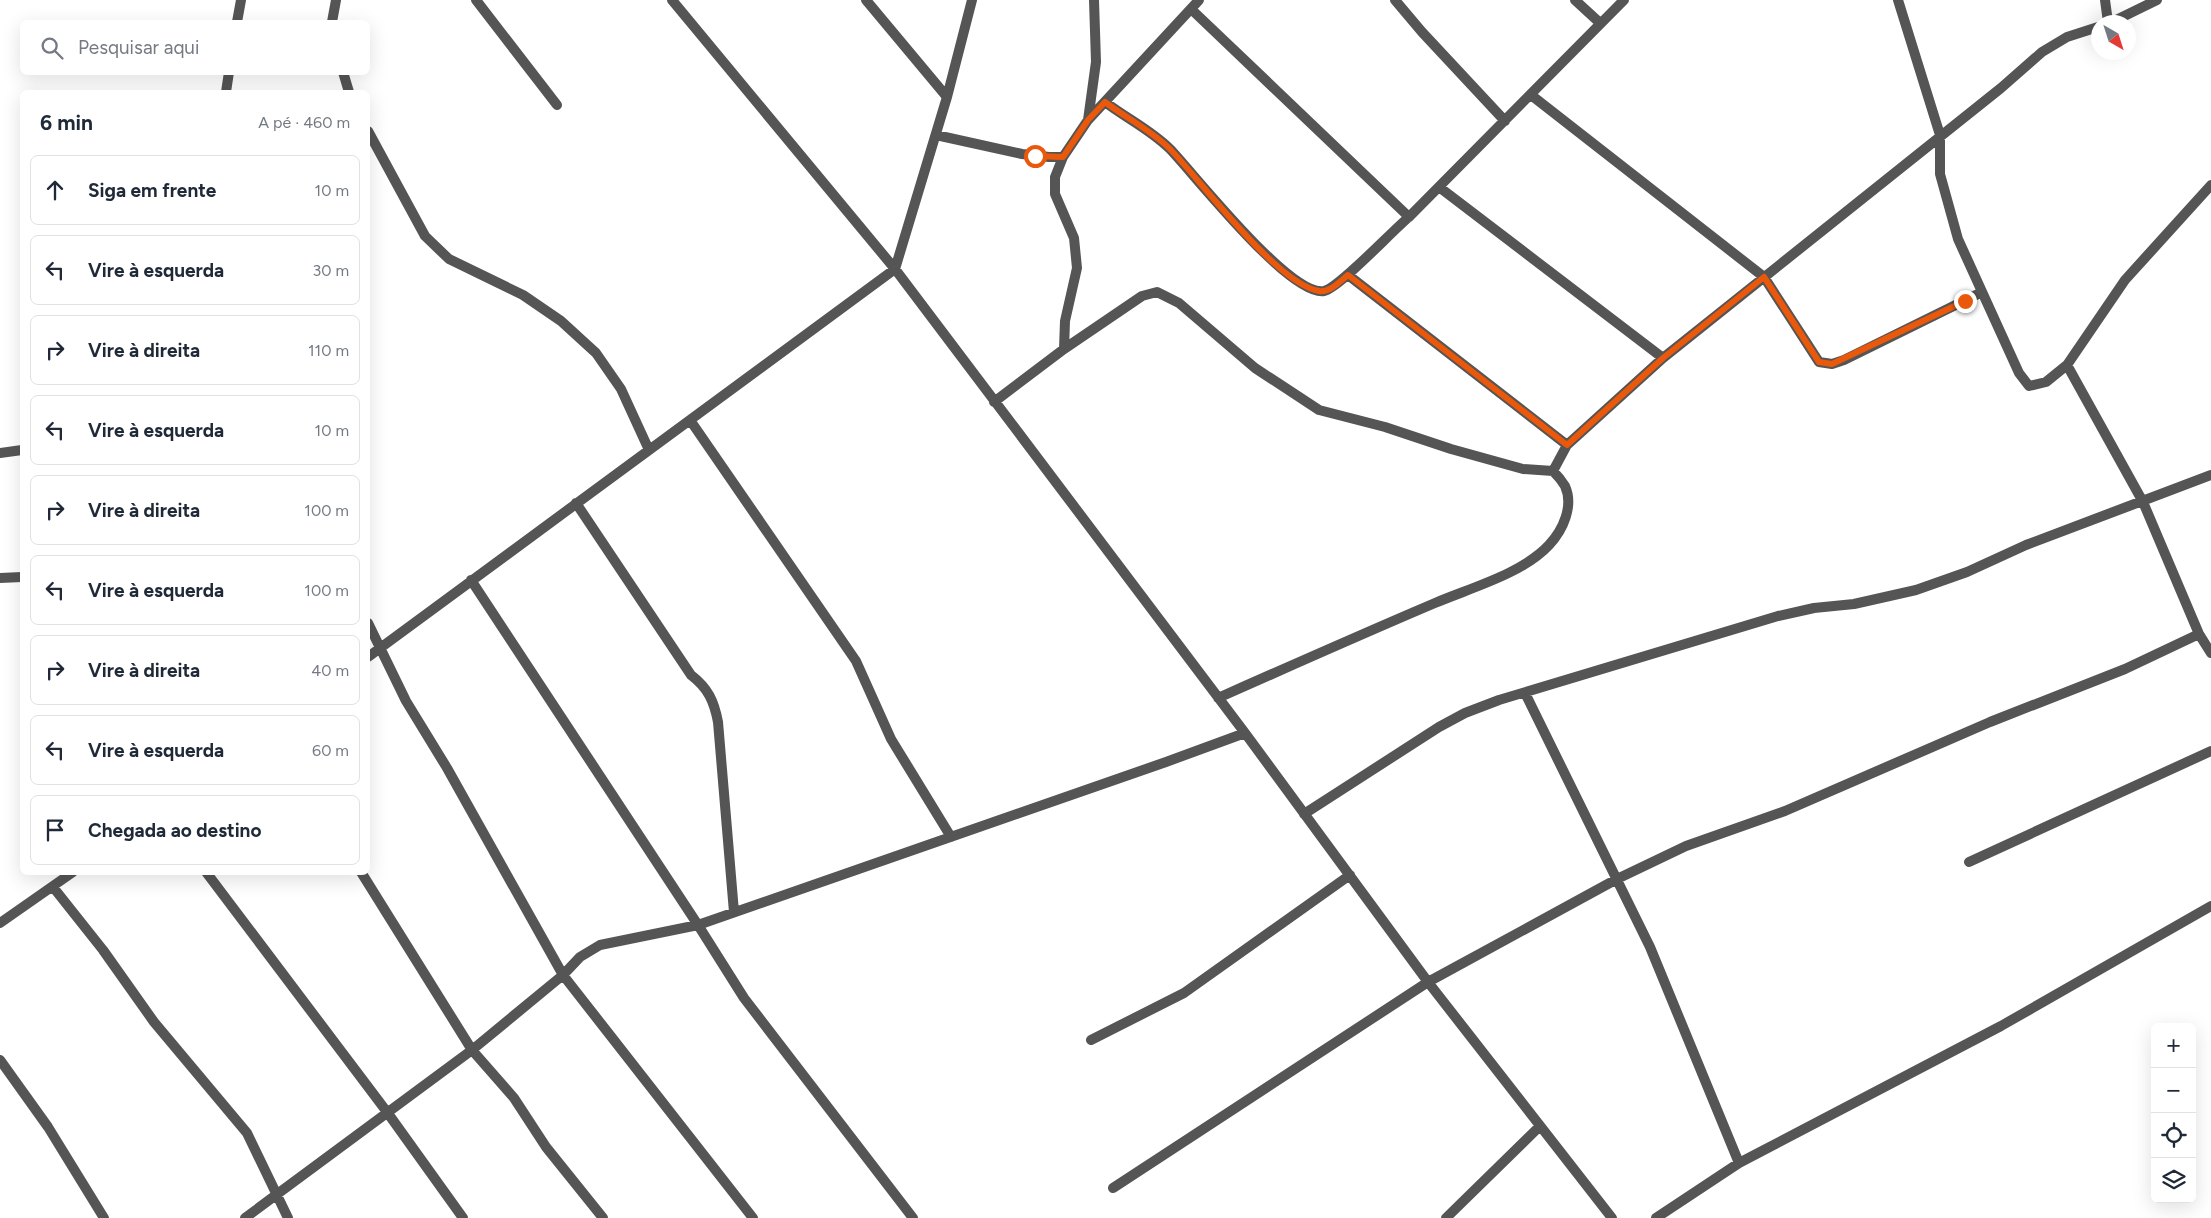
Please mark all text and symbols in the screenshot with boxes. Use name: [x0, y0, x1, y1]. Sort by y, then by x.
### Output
north arrow: [2091, 15, 2136, 60]
search box: [20, 20, 370, 75]
icon: search: [38, 34, 66, 62]
text: Pesquisar aqui: [78, 36, 199, 59]
text: 6 min: [40, 110, 93, 135]
text: A pé · 460 m: [258, 113, 350, 132]
route start: [1024, 145, 1047, 168]
icon: ahead: [41, 176, 69, 204]
text: Siga em frente: [88, 179, 216, 202]
text: 10 m: [315, 181, 349, 200]
icon: left: [41, 256, 69, 284]
text: Vire à esquerda: [88, 259, 224, 282]
text: 30 m: [312, 261, 349, 280]
route end: [1954, 290, 1977, 313]
icon: right: [41, 336, 69, 364]
text: Vire à direita: [88, 339, 200, 362]
text: 110 m: [308, 341, 349, 360]
icon: left: [41, 416, 69, 444]
text: Vire à esquerda: [88, 419, 224, 442]
text: 10 m: [315, 421, 349, 440]
icon: right: [41, 496, 69, 524]
text: Vire à direita: [88, 499, 200, 522]
text: 100 m: [304, 501, 349, 520]
icon: left: [41, 576, 69, 604]
text: Vire à esquerda: [88, 579, 224, 602]
text: 100 m: [304, 581, 349, 600]
icon: right: [41, 656, 69, 684]
text: Vire à direita: [88, 659, 200, 682]
text: 40 m: [311, 661, 349, 680]
icon: left: [41, 736, 69, 764]
text: Vire à esquerda: [88, 739, 224, 762]
text: 60 m: [312, 741, 349, 760]
icon: arrive: [41, 816, 69, 844]
text: Chegada ao destino: [88, 819, 261, 842]
map controls: [2151, 1023, 2196, 1203]
button: +: [2151, 1023, 2196, 1068]
button: −: [2151, 1068, 2196, 1113]
button: locate: [2151, 1113, 2196, 1158]
button: layers: [2151, 1158, 2196, 1203]

